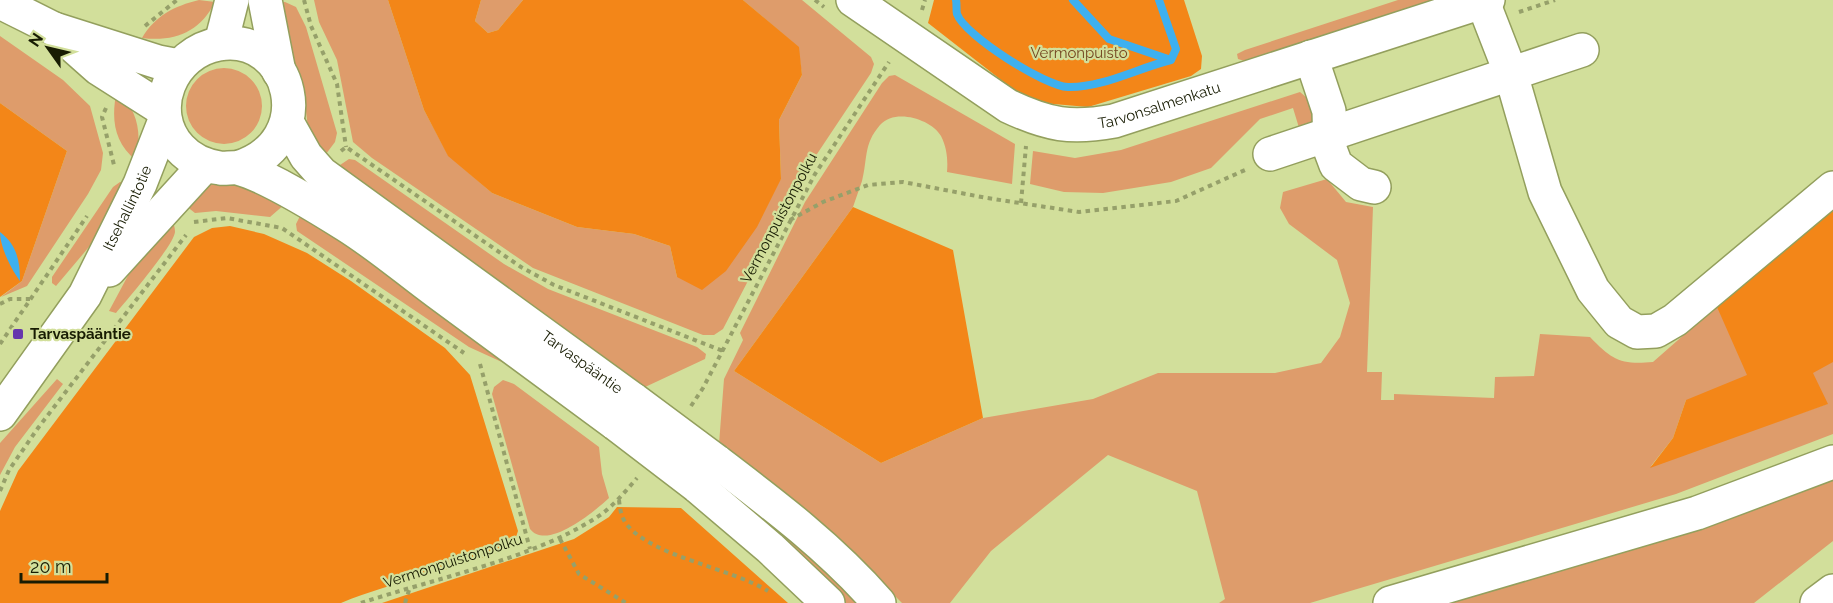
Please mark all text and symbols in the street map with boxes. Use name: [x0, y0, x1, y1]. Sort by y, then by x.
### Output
north arrow: [18, 18, 78, 78]
text: N: [25, 30, 47, 50]
park label: Vermonpuisto: [1030, 44, 1128, 62]
street label: Tarvonsalmenkatu: [1097, 78, 1223, 132]
street label: Vermonpuistonpolku: [737, 150, 821, 286]
street label: Itsehallintotie: [99, 163, 155, 254]
place label: Tarvaspääntie: [30, 325, 131, 343]
marker: Tarvaspääntie: [11, 327, 25, 341]
street label: Tarvaspääntie: [538, 327, 626, 398]
street label: Vermonpuistonpolku: [381, 530, 525, 592]
scale bar: [21, 546, 106, 584]
text: 20 m: [30, 556, 72, 577]

